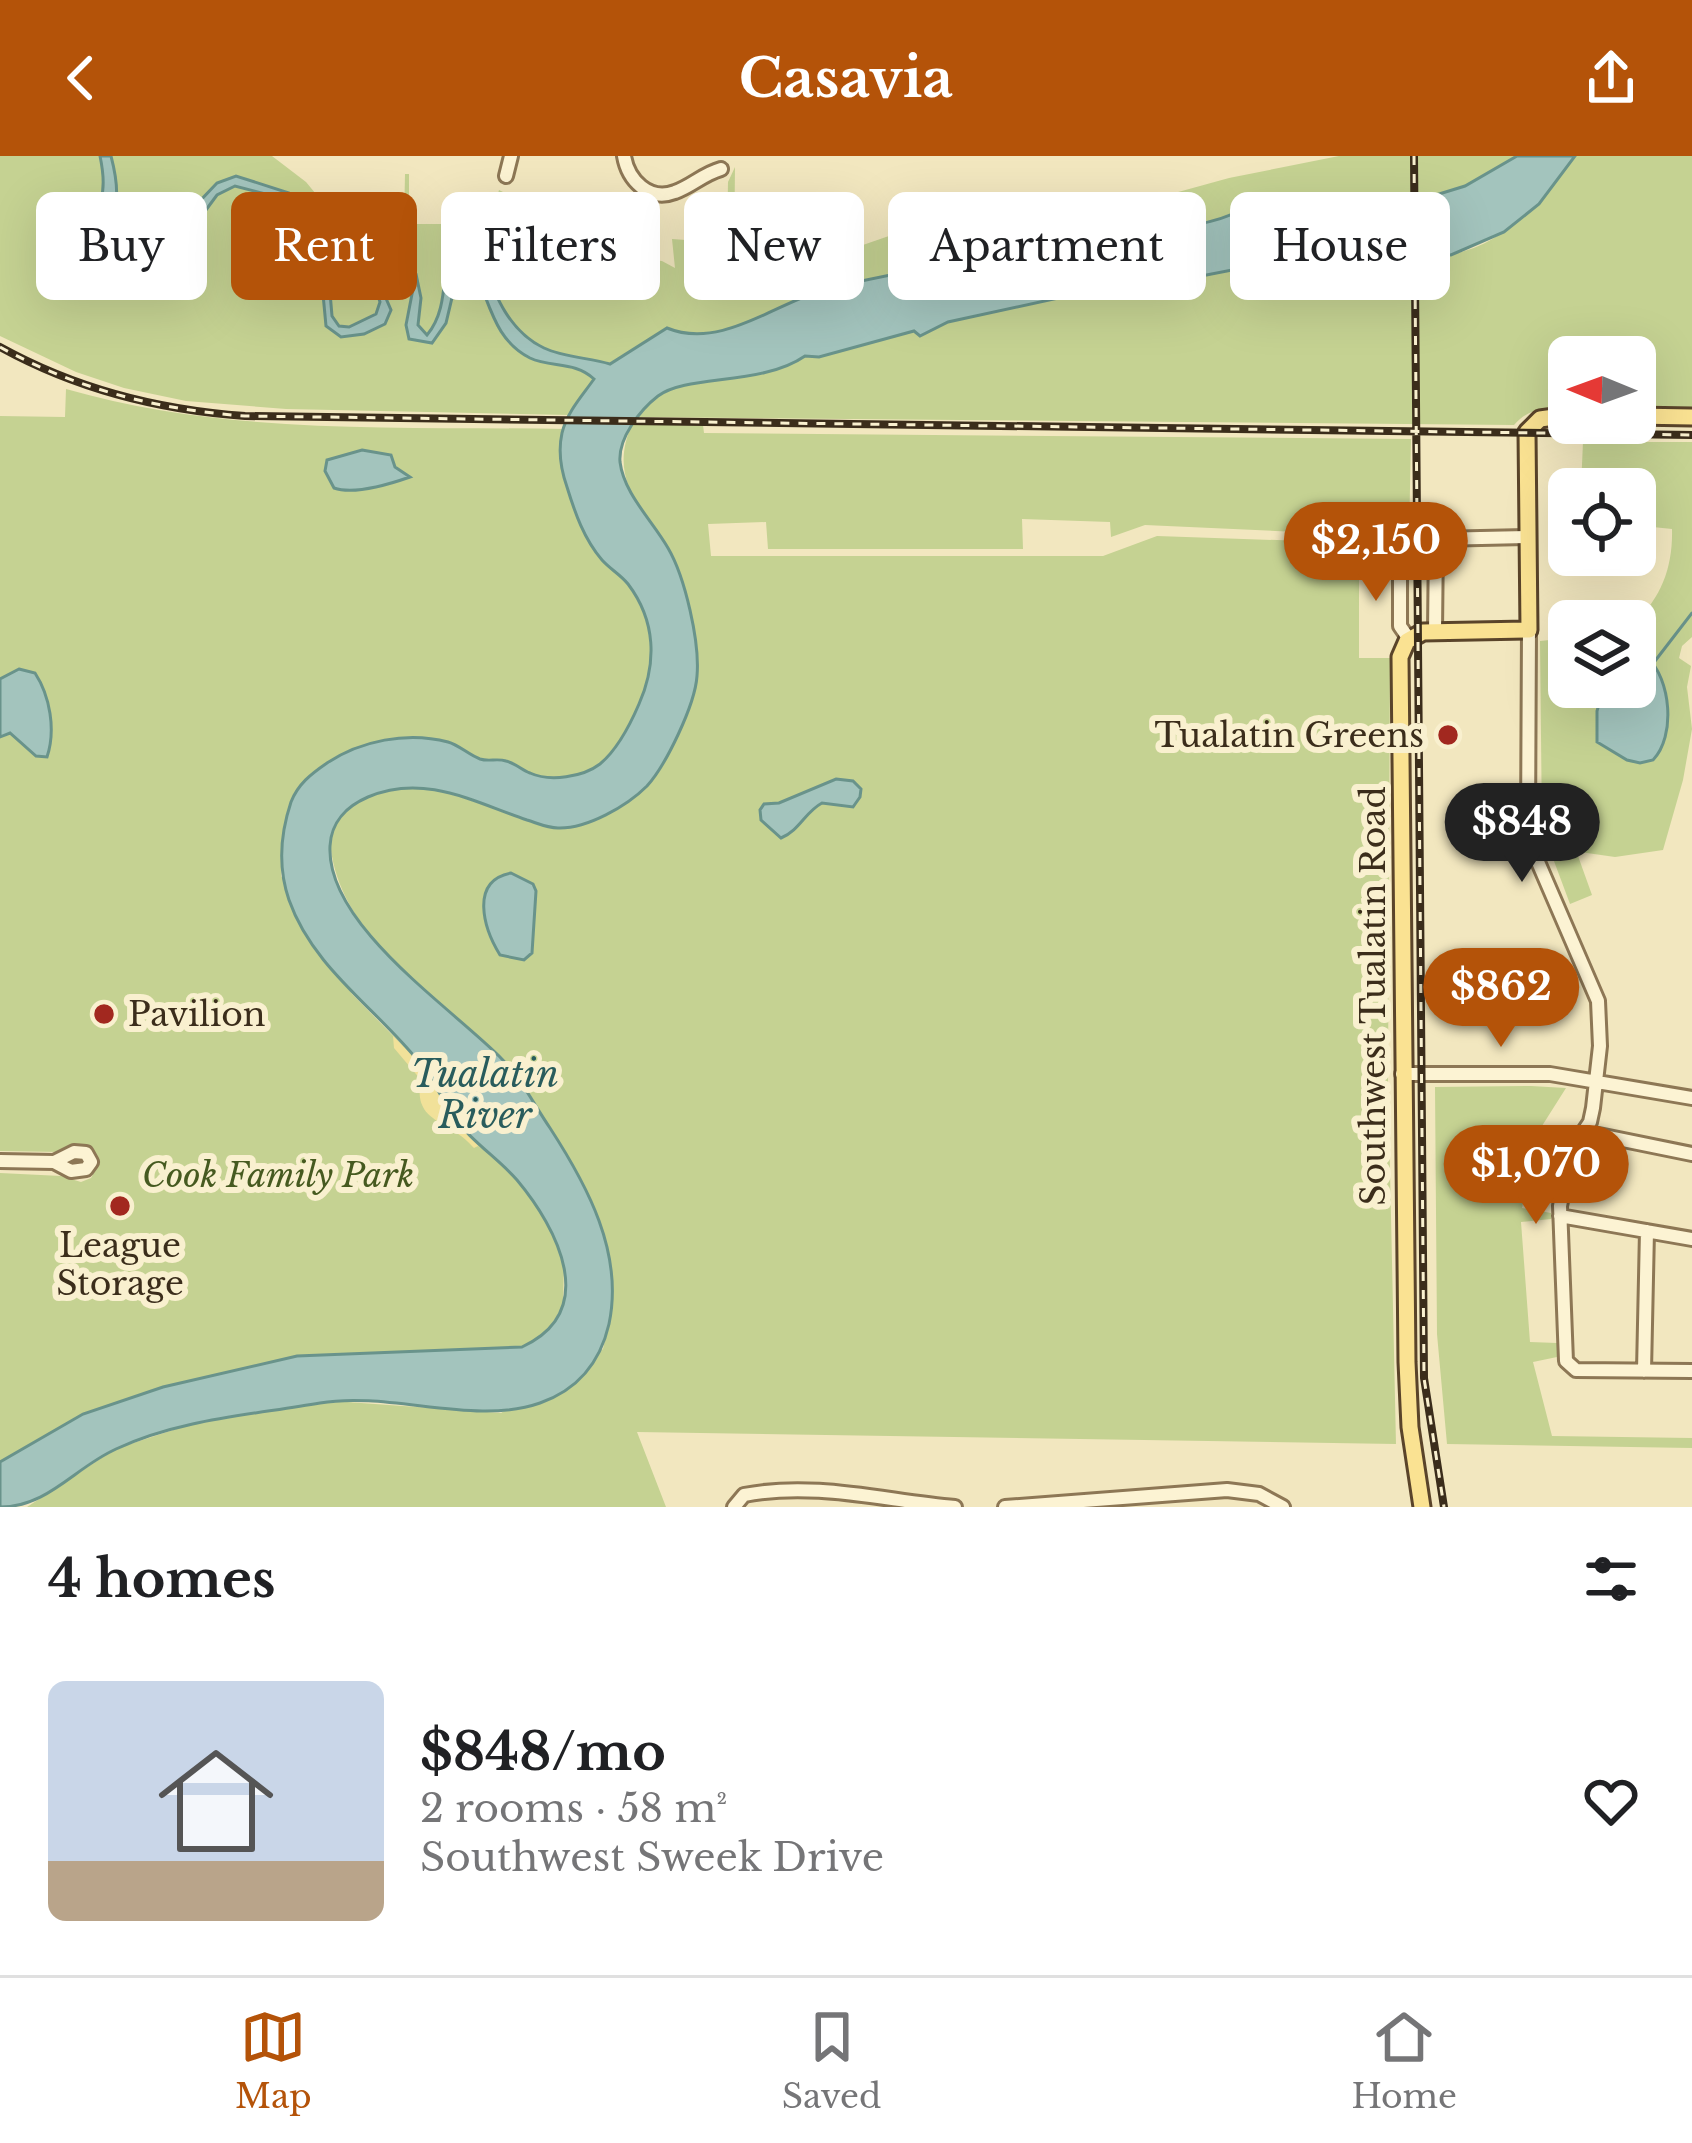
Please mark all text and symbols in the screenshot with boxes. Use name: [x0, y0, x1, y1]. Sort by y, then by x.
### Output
icon: back: [48, 45, 114, 111]
text: Casavia: [739, 45, 953, 112]
icon: share: [1578, 45, 1644, 111]
chip: Buy: [36, 192, 207, 300]
chip: Rent: [231, 192, 417, 300]
chip: Filters: [441, 192, 660, 300]
chip: New: [684, 192, 864, 300]
chip: Apartment: [888, 192, 1206, 300]
chip: House: [1230, 192, 1450, 300]
north arrow: [1548, 336, 1656, 444]
map controls: [1548, 336, 1656, 708]
button: locate: [1548, 468, 1656, 576]
pin: $2,150: [1278, 502, 1474, 604]
text: $2,150: [1311, 516, 1441, 565]
button: layers: [1548, 600, 1656, 708]
place label: Tualatin Greens: [1154, 715, 1424, 756]
marker: Tualatin Greens: [1435, 722, 1461, 748]
pin: $848: [1451, 783, 1593, 885]
street label: Southwest Tualatin Road: [1353, 786, 1394, 1206]
text: $848: [1472, 797, 1572, 846]
pin: $862: [1430, 948, 1572, 1050]
text: $862: [1450, 962, 1552, 1011]
place label: Pavilion: [128, 994, 266, 1035]
marker: Pavilion: [91, 1001, 117, 1027]
water label: Tualatin River: [411, 1052, 559, 1138]
pin: $1,070: [1438, 1125, 1634, 1227]
text: $1,070: [1471, 1139, 1601, 1188]
park label: Cook Family Park: [142, 1155, 414, 1196]
marker: League Storage: [107, 1193, 133, 1219]
place label: League Storage: [56, 1225, 184, 1304]
icon: filters: [1578, 1546, 1644, 1612]
text: 4 homes: [48, 1548, 276, 1611]
text: $848/mo: [420, 1721, 666, 1784]
icon: home: [144, 1729, 288, 1873]
icon: heart: [1578, 1768, 1644, 1834]
text: 2 rooms · 58 m²: [420, 1784, 727, 1833]
text: Southwest Sweek Drive: [420, 1833, 884, 1882]
tab: Map: [235, 2004, 312, 2117]
tab: Saved: [782, 2004, 881, 2117]
tab: Home: [1351, 2004, 1457, 2117]

